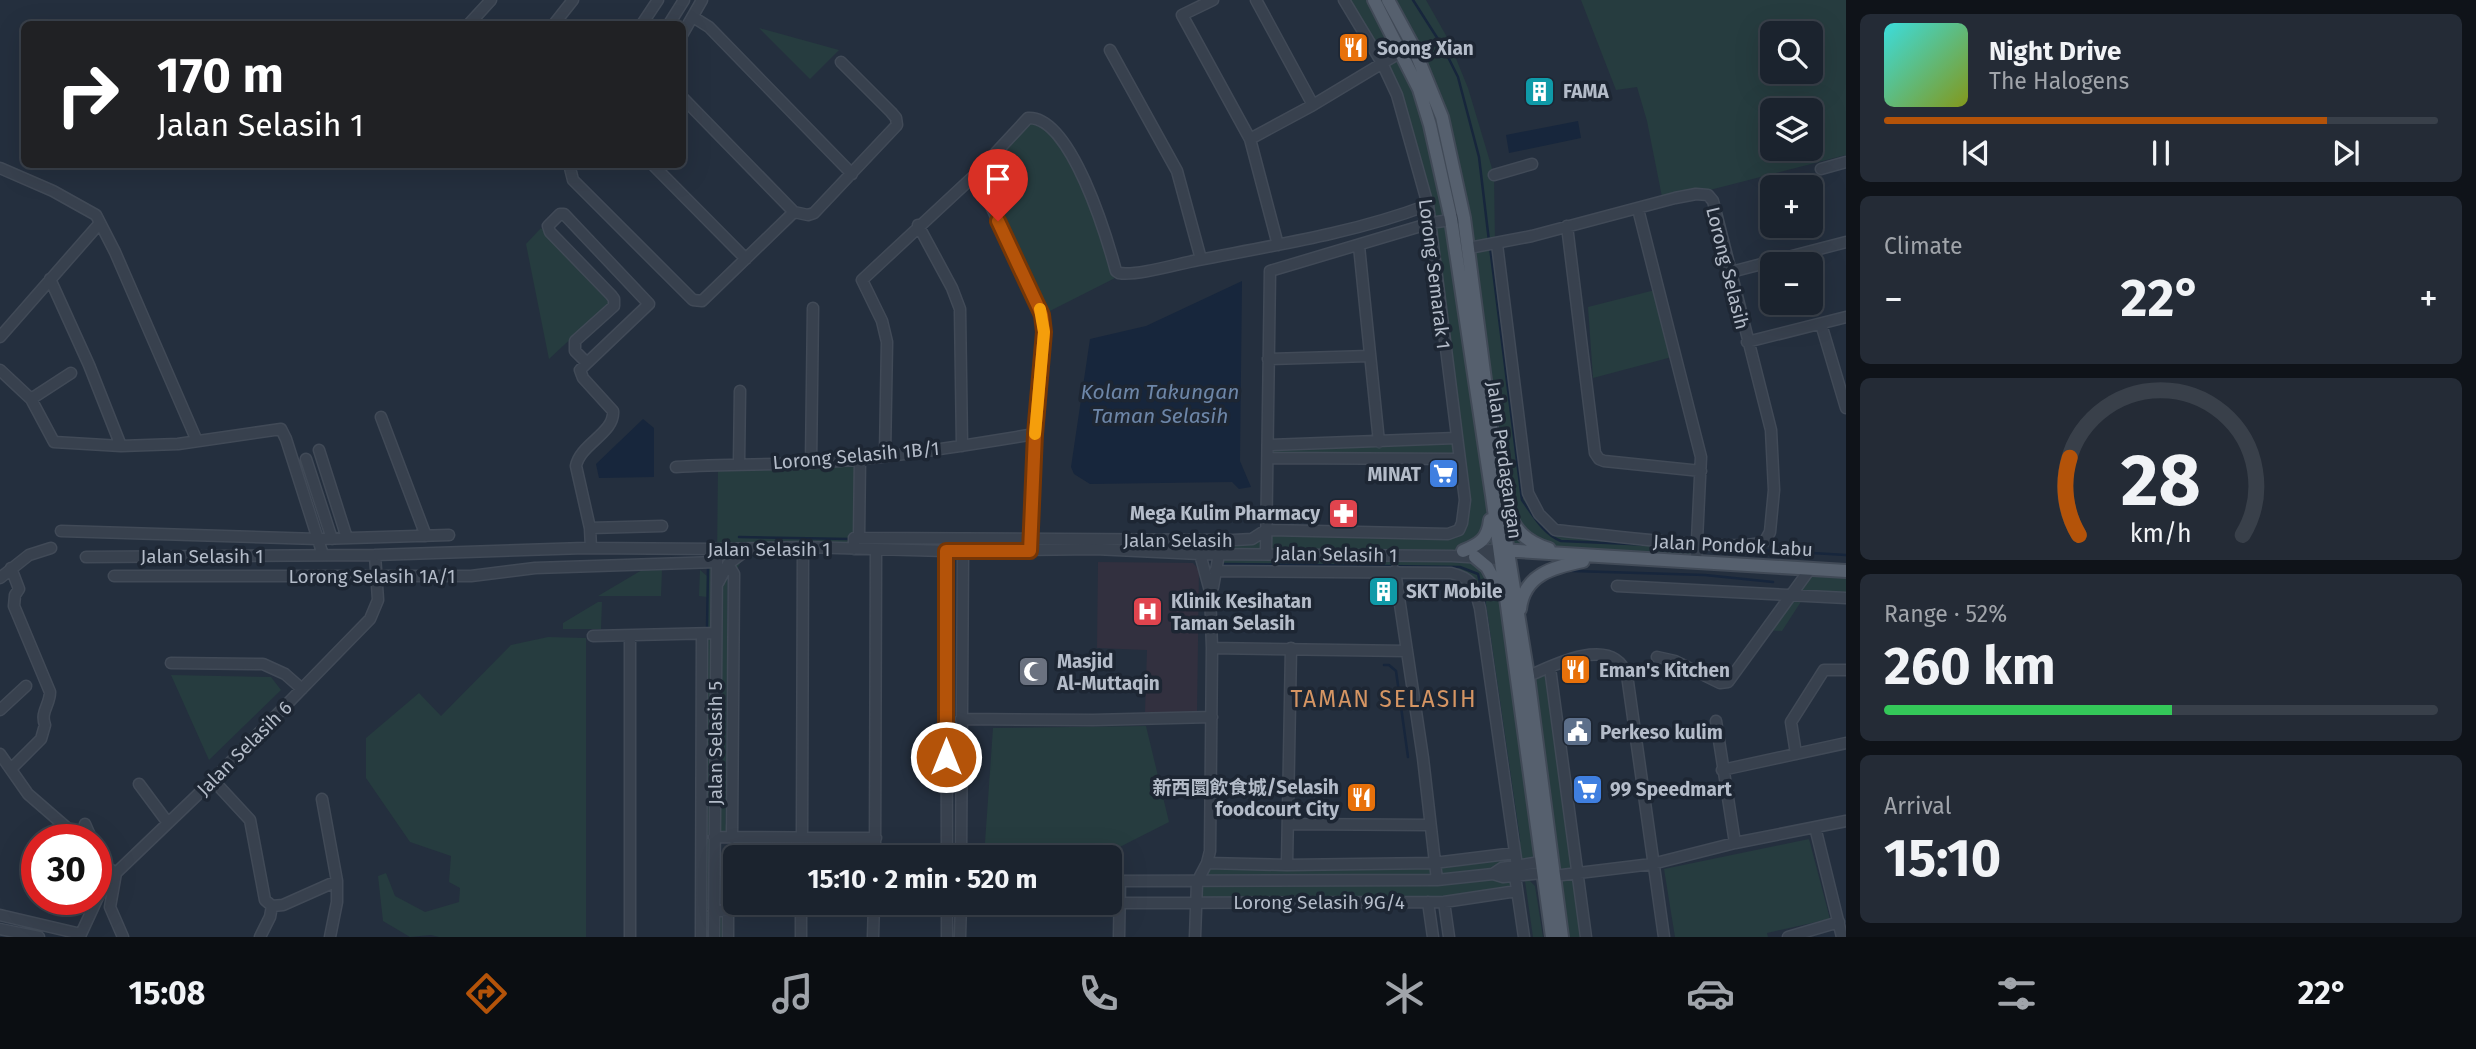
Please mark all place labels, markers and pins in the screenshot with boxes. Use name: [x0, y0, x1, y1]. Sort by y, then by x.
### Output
restaurant icon: Soong Xian: [1337, 31, 1371, 65]
place label: Soong Xian: [1377, 37, 1474, 60]
building icon: FAMA: [1523, 74, 1557, 108]
place label: FAMA: [1563, 80, 1609, 103]
pin: [968, 149, 1028, 221]
supermarket icon: MINAT: [1427, 457, 1461, 491]
place label: MINAT: [1367, 463, 1422, 486]
pharmacy icon: Mega Kulim Pharmacy: [1326, 496, 1360, 530]
place label: Mega Kulim Pharmacy: [1130, 502, 1320, 525]
building icon: SKT Mobile: [1366, 574, 1400, 608]
place label: SKT Mobile: [1406, 580, 1502, 603]
place label: Klinik Kesihatan Taman Selasih: [1171, 590, 1312, 635]
hospital icon: Klinik Kesihatan Taman Selasih: [1131, 595, 1165, 629]
place label: Masjid Al-Muttaqin: [1056, 650, 1160, 695]
restaurant icon: Eman's Kitchen: [1559, 653, 1593, 687]
mosque icon: Masjid Al-Muttaqin: [1017, 655, 1051, 689]
place label: Eman's Kitchen: [1599, 659, 1730, 682]
public building icon: Perkeso kulim: [1560, 715, 1594, 749]
place label: Perkeso kulim: [1600, 721, 1723, 744]
supermarket icon: 99 Speedmart: [1570, 772, 1604, 806]
place label: 新西圜飲食城/Selasih foodcourt City: [1152, 776, 1339, 821]
place label: 99 Speedmart: [1610, 778, 1732, 801]
restaurant icon: 新西圜飲食城/Selasih foodcourt City: [1345, 781, 1379, 815]

